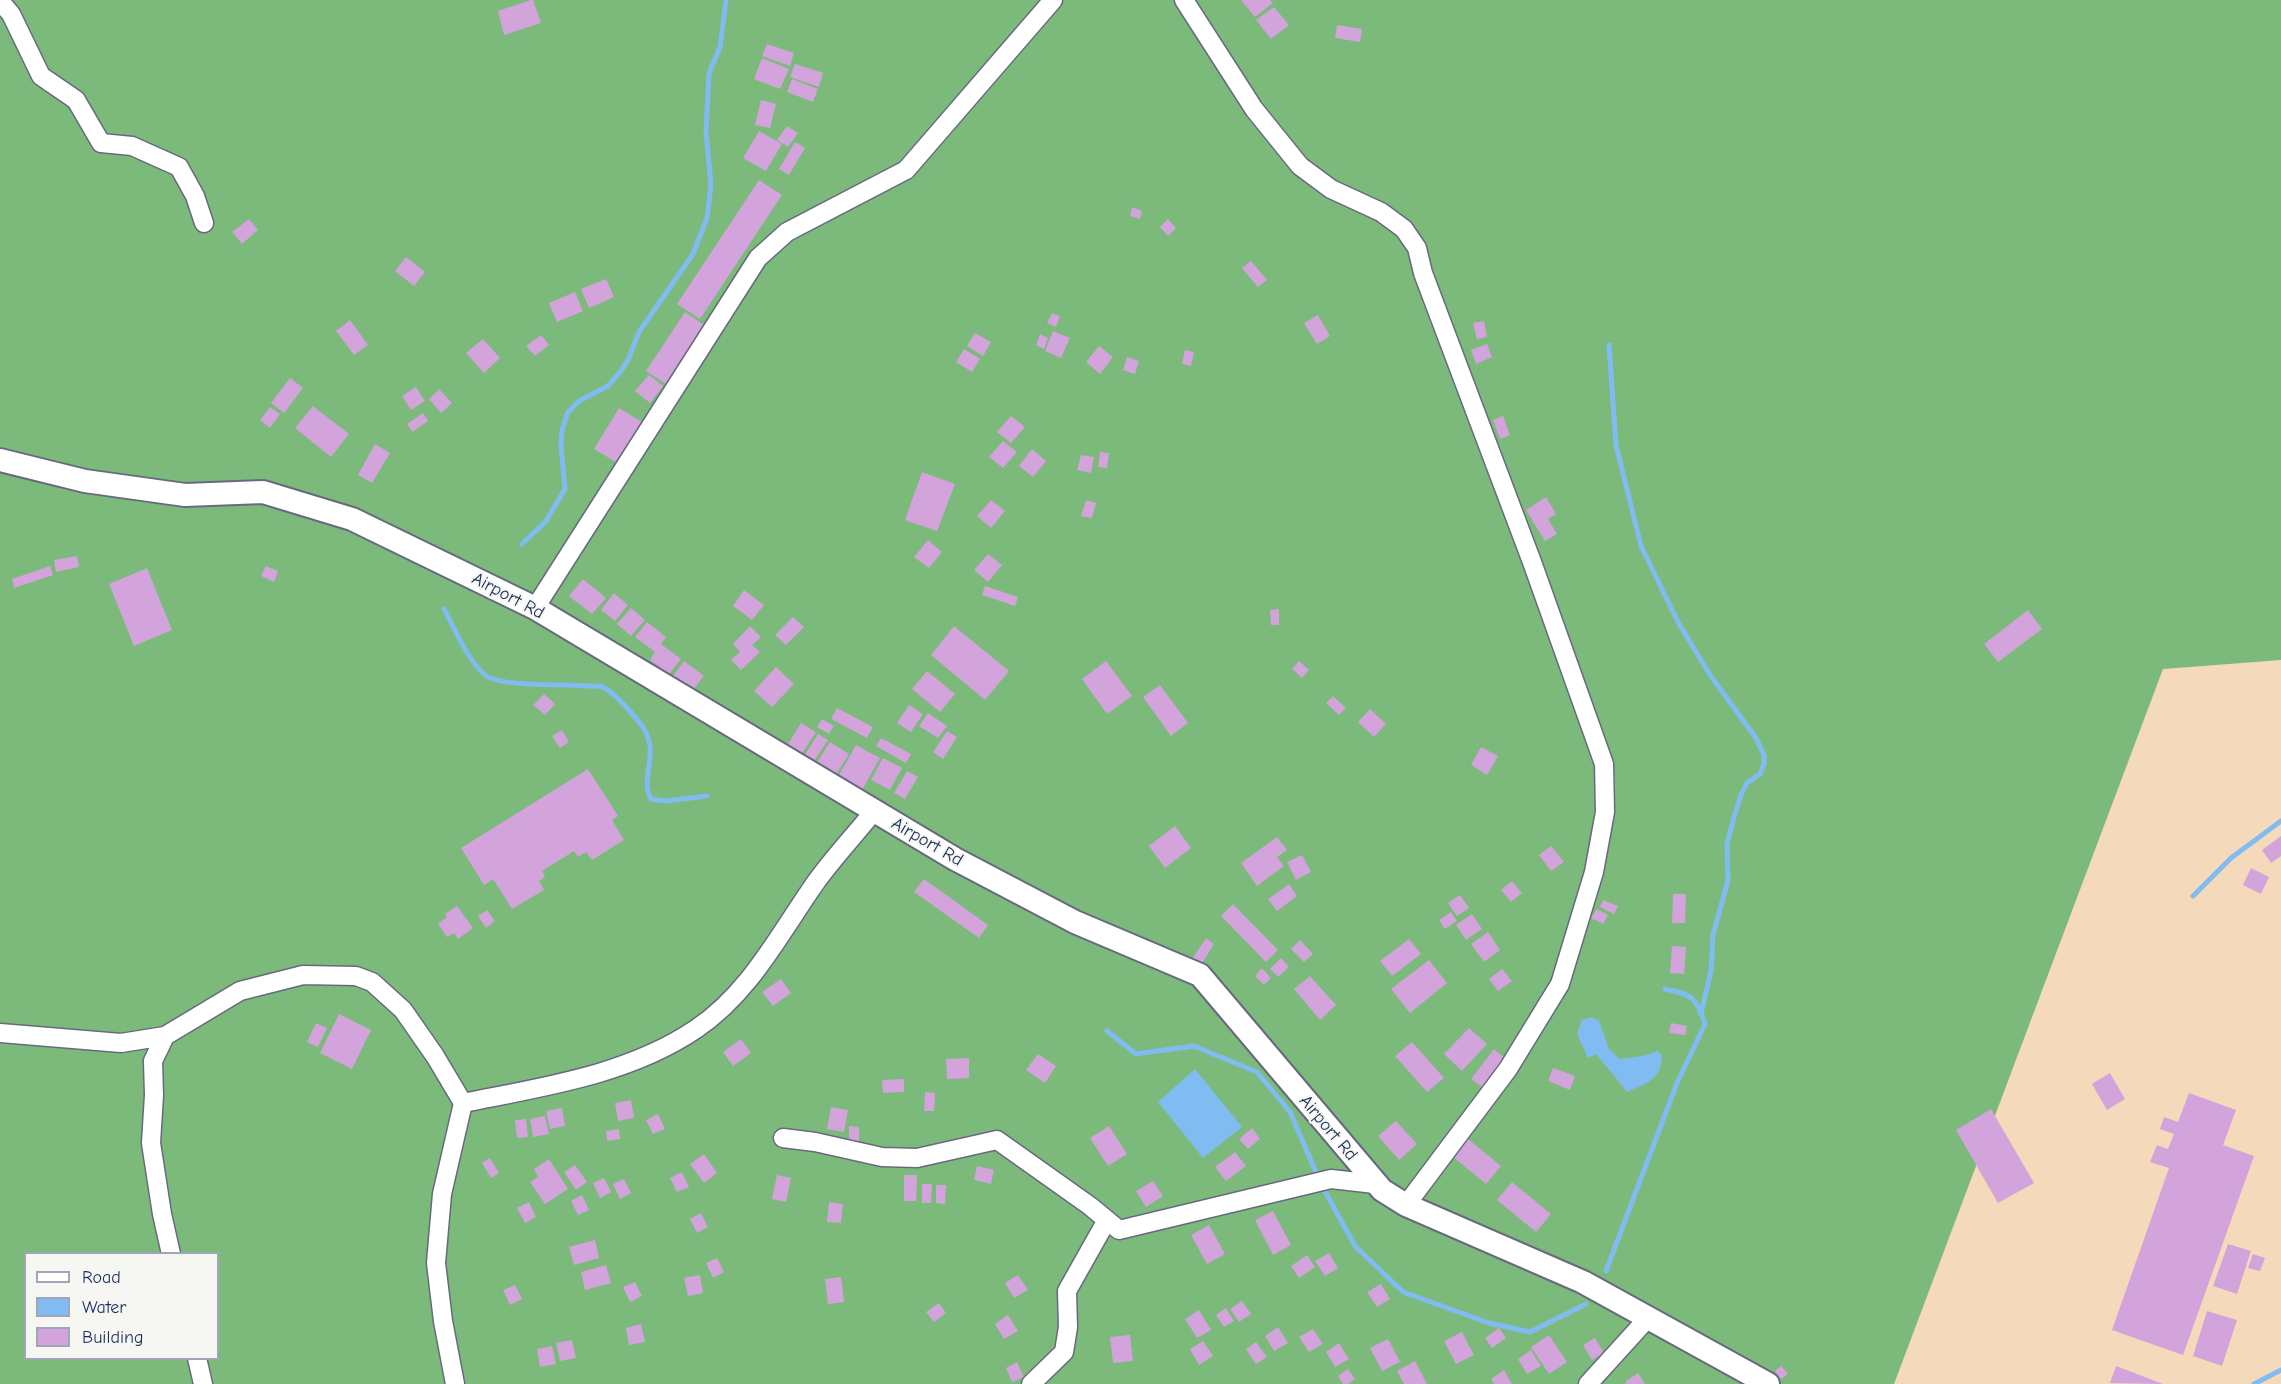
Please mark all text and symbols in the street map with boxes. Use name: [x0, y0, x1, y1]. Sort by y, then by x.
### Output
street label: Airport Rd: [468, 568, 548, 624]
street label: Airport Rd: [887, 813, 967, 871]
street label: Airport Rd: [1294, 1091, 1362, 1165]
legend: [24, 1252, 219, 1360]
text: Road: [82, 1267, 121, 1288]
text: Water: [82, 1297, 126, 1318]
text: Building: [82, 1327, 144, 1348]

